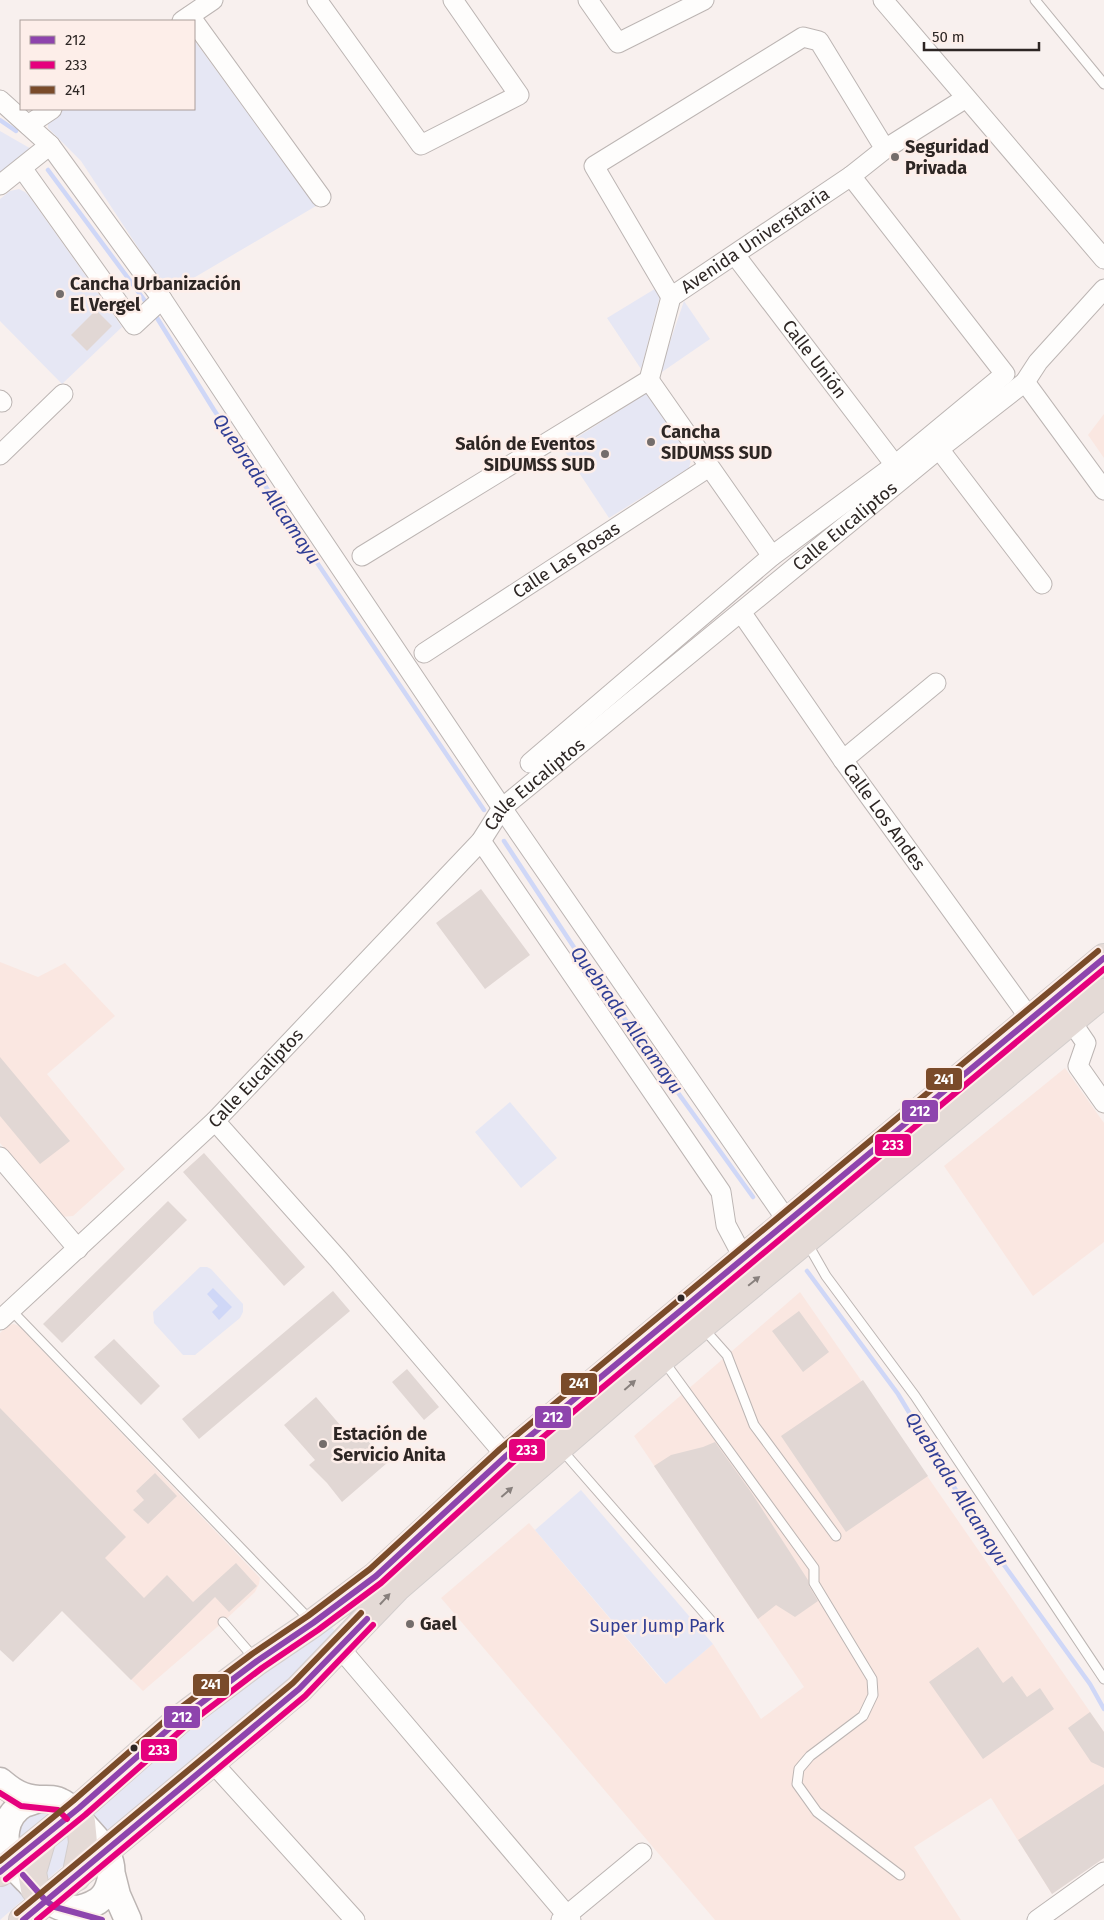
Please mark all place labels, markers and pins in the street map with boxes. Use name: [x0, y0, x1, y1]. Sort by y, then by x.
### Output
place label: Seguridad Privada: [905, 136, 989, 179]
marker: Seguridad Privada: [889, 151, 901, 163]
place label: Cancha Urbanización El Vergel: [70, 273, 241, 316]
marker: Cancha Urbanización El Vergel: [54, 288, 66, 300]
place label: Cancha SIDUMSS SUD: [661, 421, 773, 464]
place label: Salón de Eventos SIDUMSS SUD: [455, 433, 595, 476]
marker: Cancha SIDUMSS SUD: [645, 436, 657, 448]
marker: Salón de Eventos SIDUMSS SUD: [599, 448, 611, 460]
unlabelled marker: [676, 1293, 686, 1303]
place label: Estación de Servicio Anita: [333, 1423, 446, 1466]
marker: Estación de Servicio Anita: [317, 1438, 329, 1450]
place label: Gael: [420, 1613, 457, 1635]
marker: Gael: [404, 1618, 416, 1630]
unlabelled marker: [129, 1743, 139, 1753]

